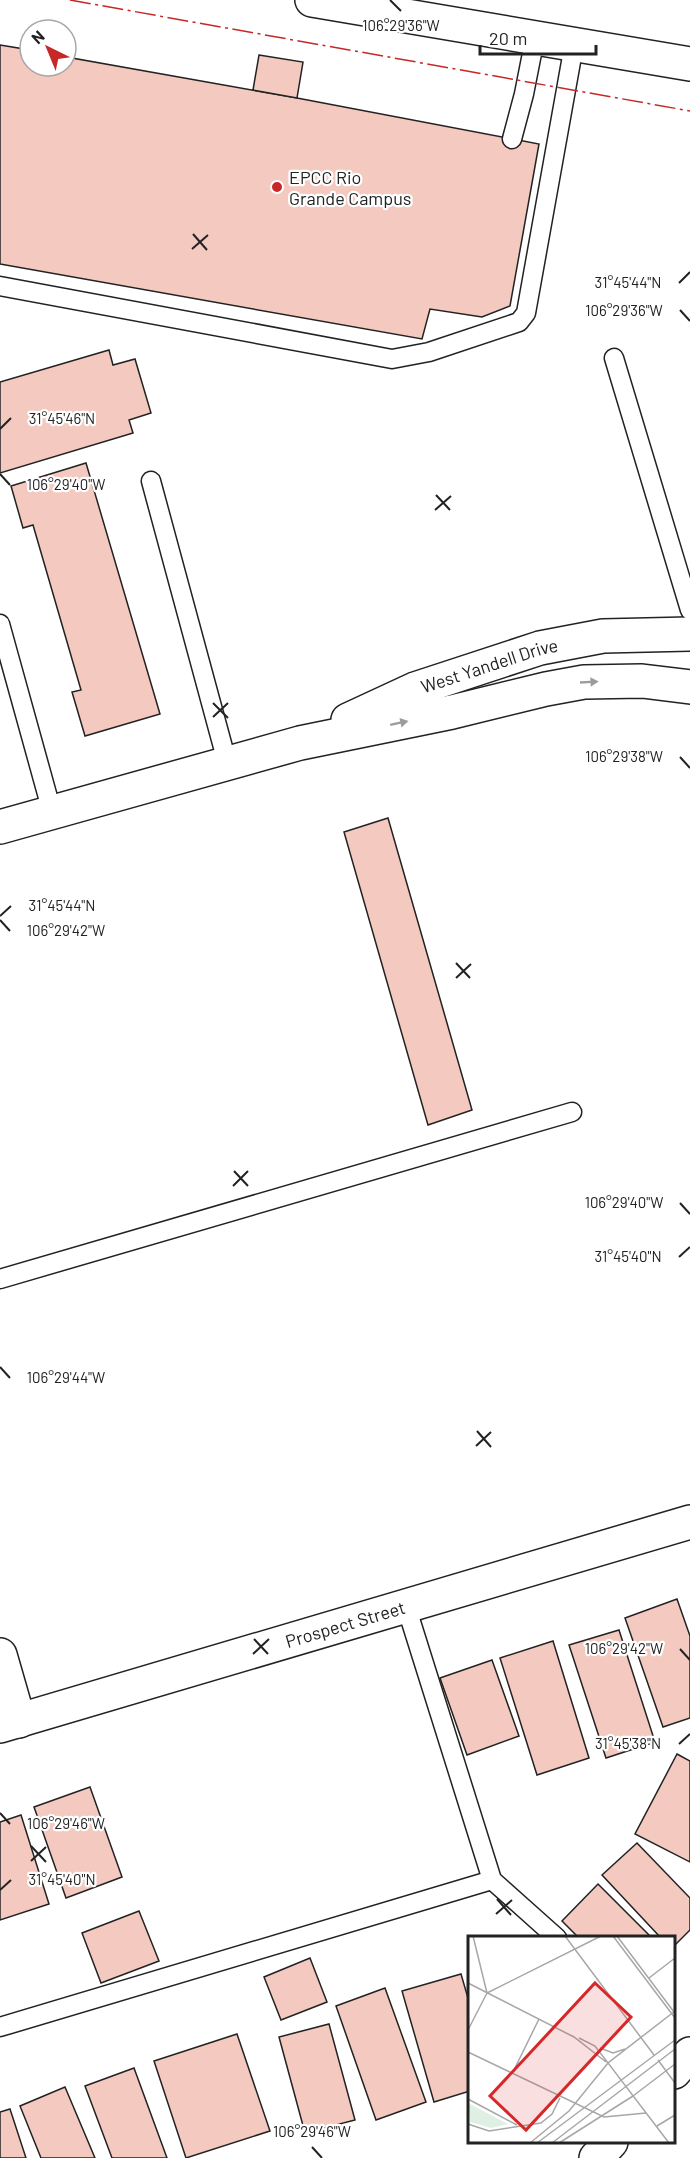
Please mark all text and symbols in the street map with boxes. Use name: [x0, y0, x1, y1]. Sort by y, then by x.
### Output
text: 106°29'36"W: [362, 16, 440, 34]
north arrow: [18, 18, 78, 78]
scale bar: [480, 18, 596, 56]
text: N: [27, 26, 48, 47]
text: 20 m: [489, 27, 527, 49]
place label: EPCC Rio Grande Campus: [289, 166, 411, 209]
marker: EPCC Rio Grande Campus: [270, 180, 284, 194]
text: 31°45'44"N: [595, 273, 661, 291]
text: 106°29'36"W: [585, 301, 663, 319]
text: 31°45'46"N: [29, 409, 95, 427]
text: 106°29'40"W: [27, 475, 105, 493]
street label: West Yandell Drive: [418, 634, 560, 697]
one-way arrow: [580, 678, 599, 687]
one-way arrow: [390, 718, 409, 727]
text: 106°29'38"W: [585, 747, 663, 765]
text: 31°45'44"N: [29, 896, 95, 914]
text: 106°29'42"W: [27, 921, 105, 939]
text: 106°29'40"W: [585, 1193, 663, 1211]
text: 31°45'40"N: [594, 1247, 662, 1265]
text: 106°29'44"W: [27, 1368, 105, 1386]
street label: Prospect Street: [283, 1596, 408, 1652]
text: 106°29'42"W: [585, 1639, 663, 1657]
text: 31°45'38"N: [595, 1734, 661, 1752]
text: 106°29'46"W: [27, 1814, 105, 1832]
text: 31°45'40"N: [28, 1870, 96, 1888]
inset map: [468, 1936, 675, 2143]
text: 106°29'46"W: [273, 2122, 351, 2140]

